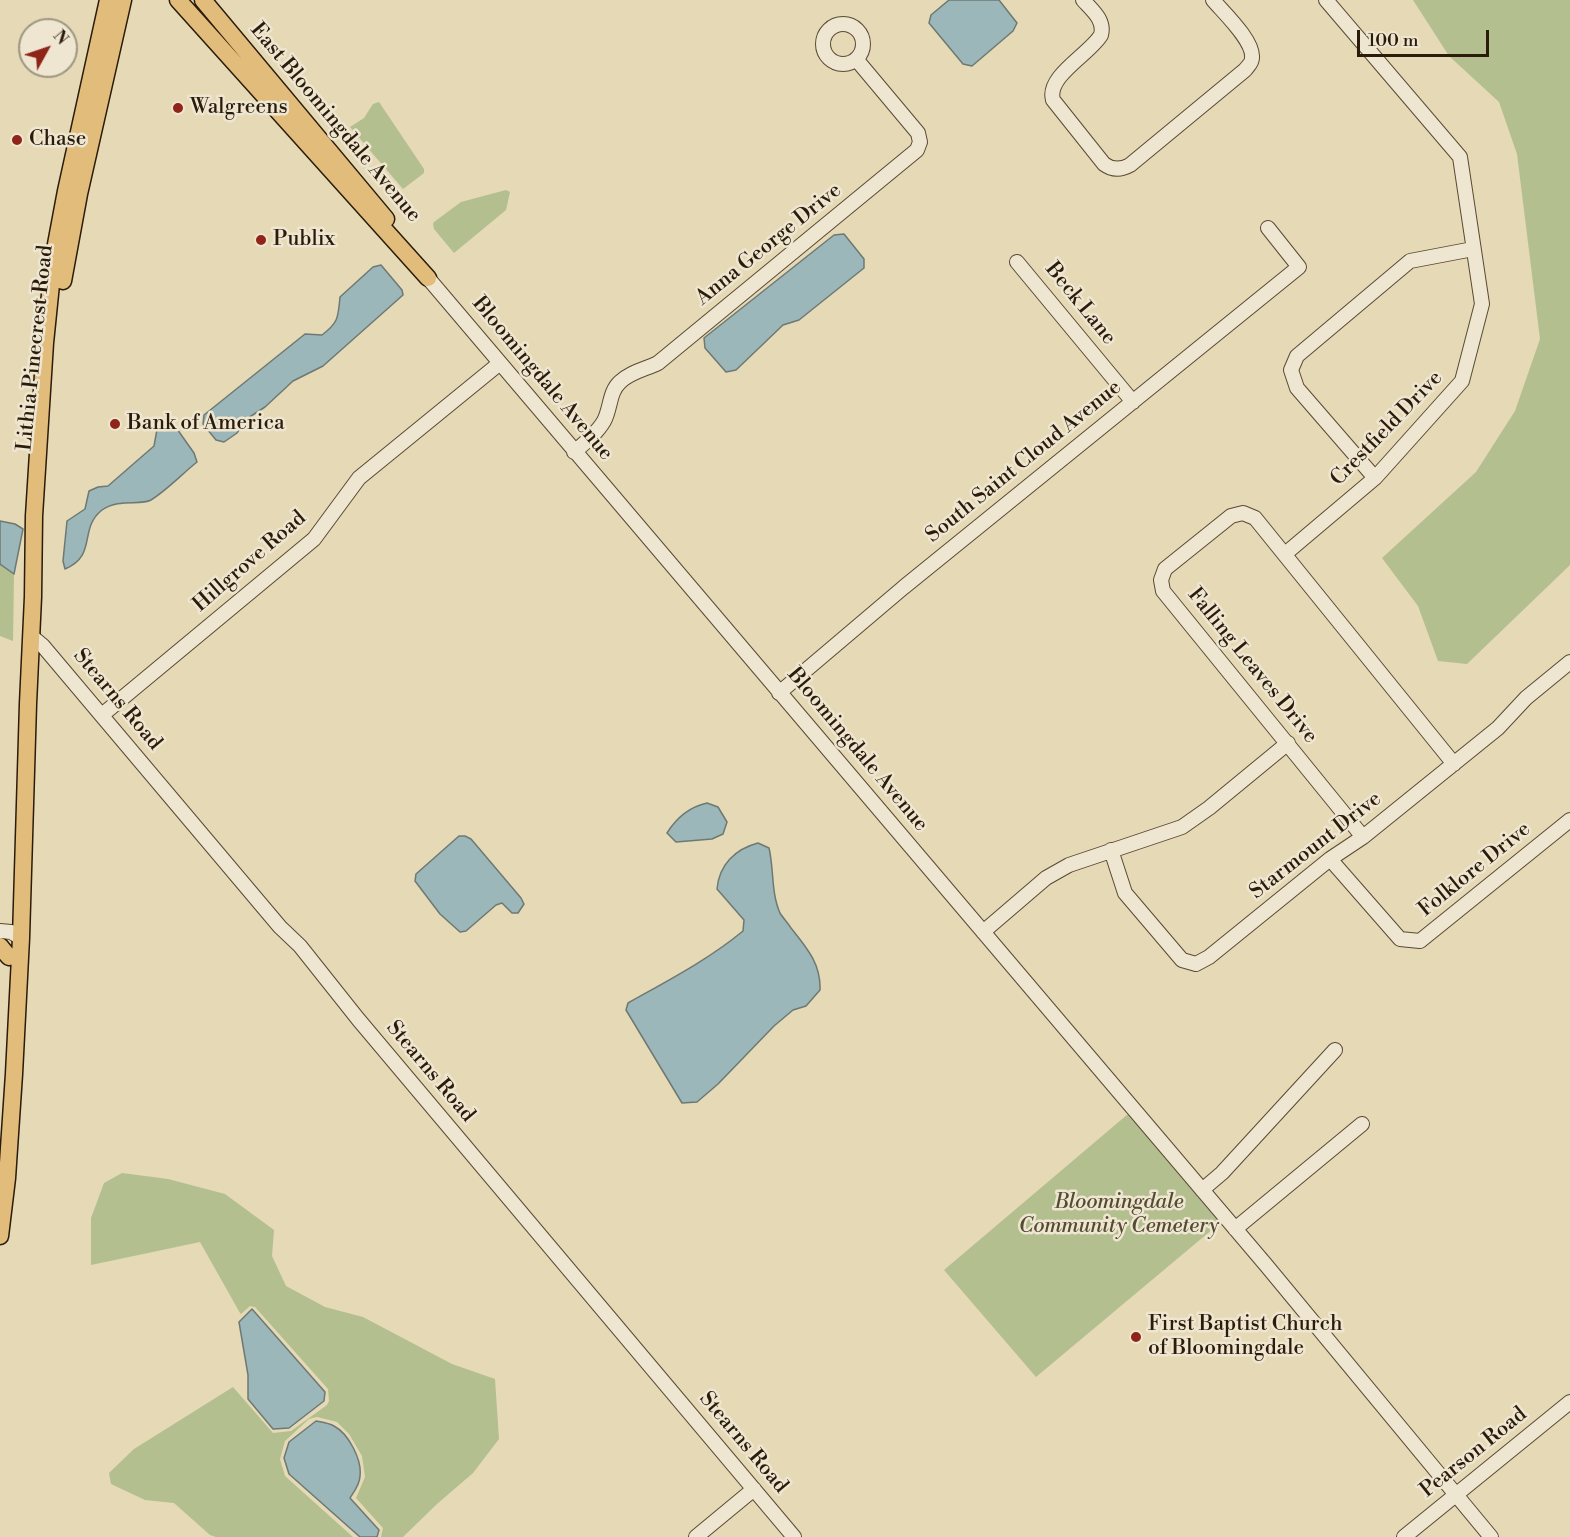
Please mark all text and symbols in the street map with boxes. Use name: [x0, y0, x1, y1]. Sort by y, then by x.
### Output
north arrow: [18, 18, 78, 78]
street label: East Bloomingdale Avenue: [244, 18, 426, 228]
scale bar: [1360, 18, 1492, 56]
text: N: [49, 26, 72, 49]
text: 100 m: [1368, 29, 1419, 52]
place label: Walgreens: [190, 95, 288, 121]
marker: Walgreens: [171, 101, 185, 115]
place label: Chase: [29, 127, 86, 153]
marker: Chase: [10, 133, 24, 147]
street label: Anna George Drive: [691, 179, 847, 311]
place label: Publix: [273, 227, 335, 253]
marker: Publix: [254, 233, 268, 247]
street label: Lithia Pinecrest Road: [13, 244, 59, 452]
street label: Beck Lane: [1039, 258, 1121, 350]
street label: Bloomingdale Avenue: [466, 292, 618, 466]
street label: Crestfield Drive: [1326, 366, 1448, 492]
street label: South Saint Cloud Avenue: [921, 375, 1127, 549]
place label: Bank of America: [127, 411, 285, 437]
marker: Bank of America: [108, 417, 122, 431]
street label: Hillgrove Road: [188, 506, 312, 618]
street label: Falling Leaves Drive: [1182, 583, 1322, 749]
street label: Stearns Road: [67, 644, 167, 756]
street label: Bloomingdale Avenue: [781, 663, 933, 837]
street label: Starmount Drive: [1245, 787, 1387, 905]
street label: Folklore Drive: [1414, 817, 1536, 923]
street label: Stearns Road: [380, 1016, 480, 1128]
park label: Bloomingdale Community Cemetery: [1019, 1190, 1219, 1240]
place label: First Baptist Church of Bloomingdale: [1148, 1312, 1342, 1362]
marker: First Baptist Church of Bloomingdale: [1129, 1330, 1143, 1344]
street label: Stearns Road: [693, 1387, 793, 1499]
street label: Pearson Road: [1416, 1402, 1532, 1504]

